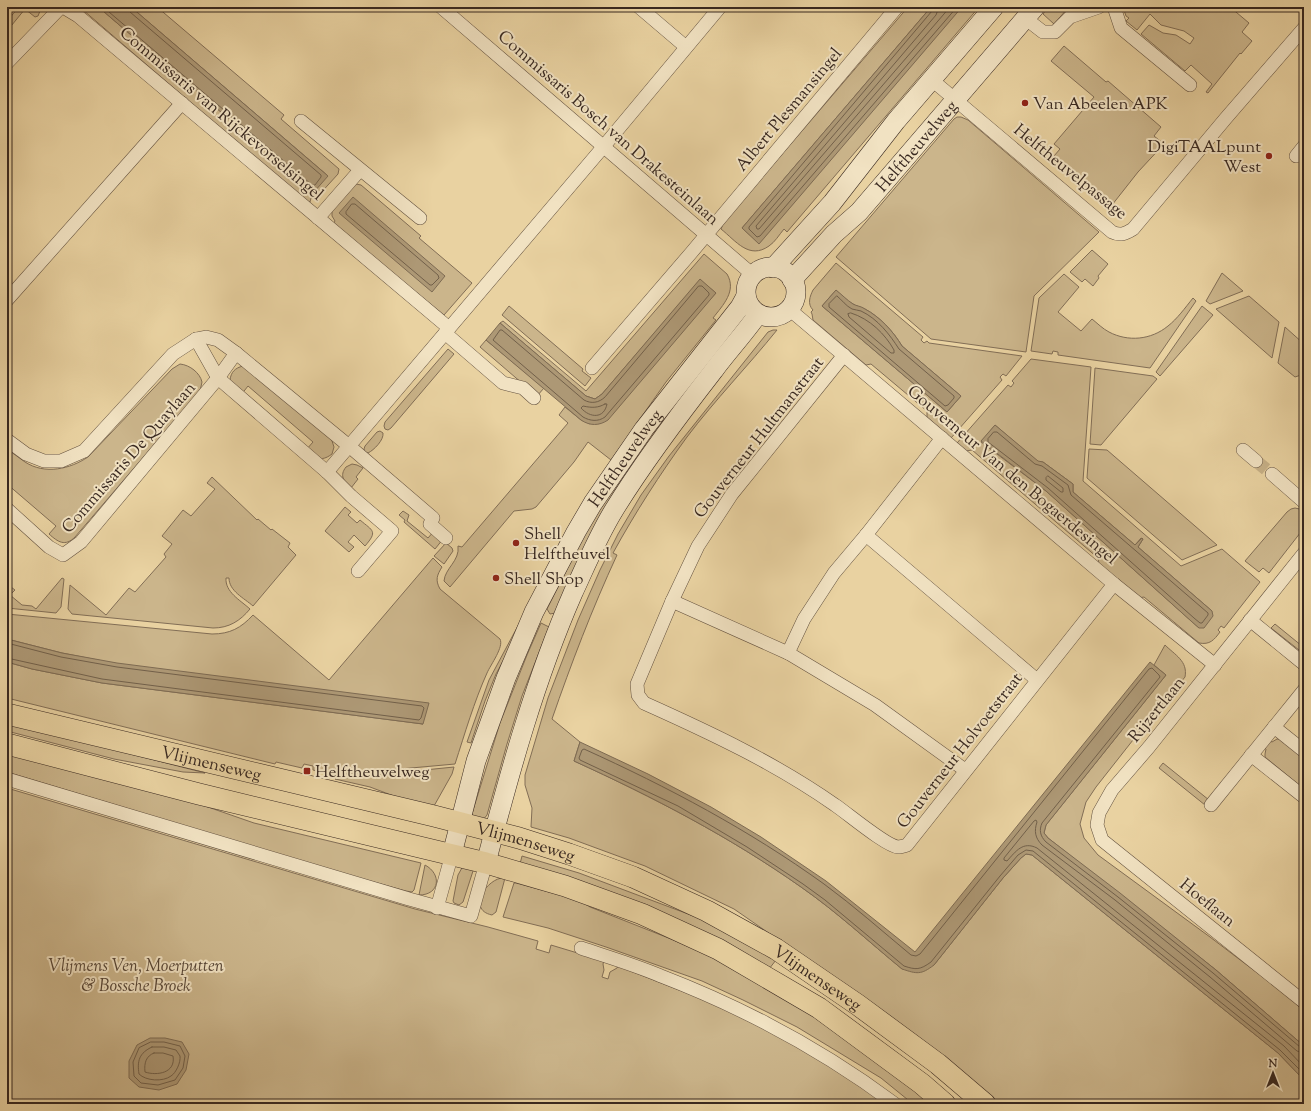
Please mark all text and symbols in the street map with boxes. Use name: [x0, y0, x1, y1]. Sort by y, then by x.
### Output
street label: Commissaris van Rijckevorselsingel: [113, 22, 328, 207]
street label: Commissaris Bosch van Drakesteinlaan: [492, 25, 724, 232]
street label: Albert Plesmansingel: [731, 43, 849, 177]
place label: Van Abeelen APK: [1033, 93, 1168, 117]
street label: Helftheuvelweg: [871, 96, 964, 198]
marker: Van Abeelen APK: [1020, 98, 1030, 108]
street label: Helftheuvelpassage: [1008, 119, 1132, 226]
place label: DigiTAALpunt West: [1147, 136, 1261, 180]
marker: DigiTAALpunt West: [1264, 151, 1274, 161]
street label: Gouverneur Hultmanstraat: [689, 352, 830, 524]
street label: Commissaris De Quaylaan: [57, 377, 202, 539]
street label: Gouverneur Van den Bogaerdesingel: [901, 380, 1122, 571]
street label: Helftheuvelweg: [583, 405, 669, 513]
place label: Shell Helftheuvel: [524, 523, 610, 567]
marker: Shell Helftheuvel: [511, 538, 521, 548]
place label: Shell Shop: [504, 568, 583, 592]
marker: Shell Shop: [491, 573, 501, 583]
street label: Gouverneur Holvoetstraat: [892, 668, 1029, 834]
street label: Rijzertlaan: [1123, 672, 1192, 748]
street label: Vlijmenseweg: [158, 741, 264, 788]
place label: Helftheuvelweg: [315, 761, 429, 785]
marker: Helftheuvelweg: [302, 766, 312, 776]
street label: Vlijmenseweg: [473, 817, 578, 869]
street label: Hoeflaan: [1174, 874, 1240, 934]
street label: Vlijmenseweg: [767, 940, 866, 1018]
park label: Vlijmens Ven, Moerputten & Bossche Broek: [48, 955, 224, 999]
north arrow: [1253, 1053, 1293, 1093]
text: N: [1268, 1056, 1278, 1072]

